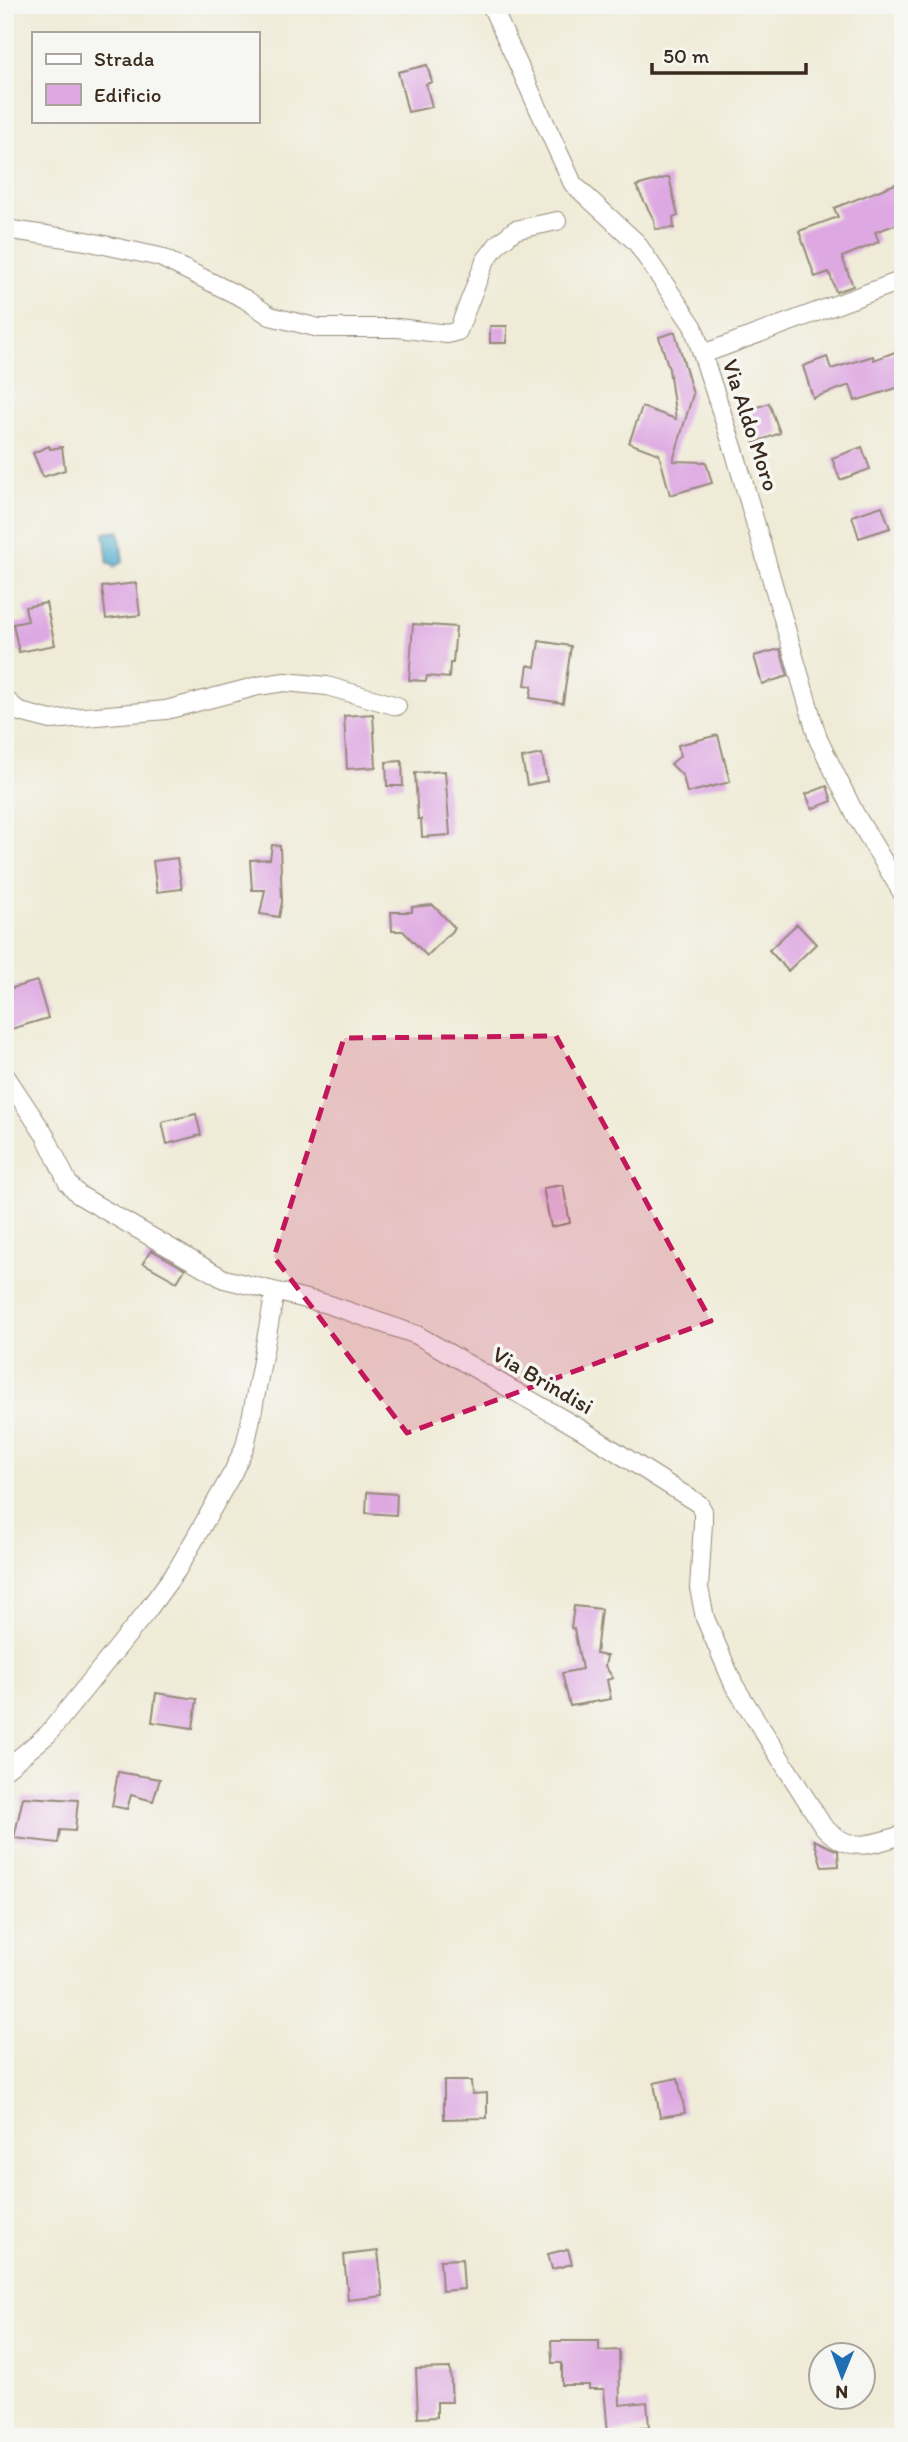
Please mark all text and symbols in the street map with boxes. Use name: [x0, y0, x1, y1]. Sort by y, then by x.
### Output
legend: [32, 32, 259, 122]
scale bar: [652, 32, 806, 76]
text: 50 m: [663, 43, 710, 68]
text: Strada: [94, 46, 154, 71]
text: Edificio: [94, 82, 162, 107]
street label: Via Aldo Moro: [717, 356, 785, 494]
street label: Via Brindisi: [487, 1340, 599, 1420]
north arrow: [806, 2340, 876, 2410]
text: N: [835, 2381, 848, 2404]

